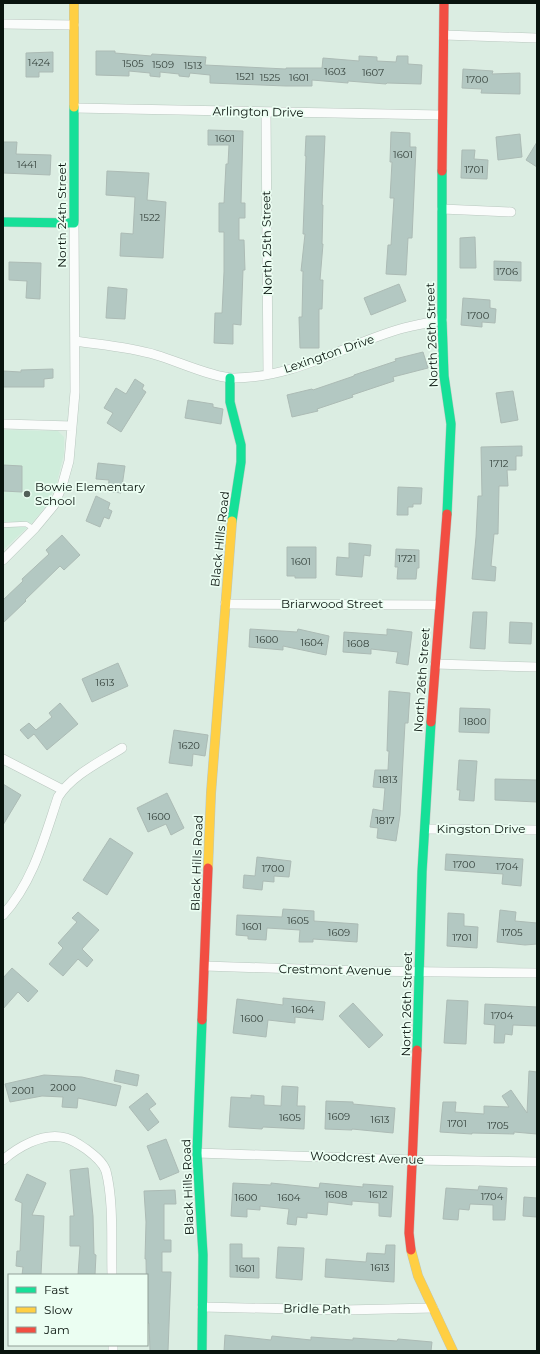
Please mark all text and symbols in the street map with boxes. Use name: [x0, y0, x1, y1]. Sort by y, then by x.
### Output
house number: 1424: [28, 56, 51, 69]
house number: 1505: [122, 57, 144, 70]
house number: 1509: [152, 58, 174, 71]
house number: 1513: [184, 59, 203, 72]
house number: 1603: [324, 65, 346, 78]
house number: 1607: [362, 66, 384, 79]
house number: 1521: [236, 70, 254, 83]
house number: 1525: [260, 71, 281, 84]
house number: 1601: [289, 71, 309, 84]
house number: 1700: [466, 73, 489, 86]
street label: Arlington Drive: [212, 103, 304, 120]
house number: 1601: [215, 132, 235, 145]
house number: 1601: [393, 148, 413, 161]
house number: 1441: [17, 158, 37, 171]
street label: North 24th Street: [54, 162, 69, 268]
house number: 1701: [464, 163, 484, 176]
street label: North 25th Street: [258, 191, 275, 295]
house number: 1522: [140, 211, 161, 224]
house number: 1706: [496, 265, 518, 278]
street label: North 26th Street: [422, 282, 441, 388]
house number: 1700: [467, 309, 490, 322]
street label: Lexington Drive: [282, 331, 376, 376]
house number: 1712: [490, 457, 509, 470]
place label: Bowie Elementary School: [35, 479, 146, 508]
marker: Bowie Elementary School: [22, 489, 32, 499]
street label: Black Hills Road: [207, 490, 232, 588]
house number: 1721: [398, 552, 416, 565]
house number: 1601: [291, 555, 311, 568]
street label: Briarwood Street: [281, 596, 383, 611]
street label: North 26th Street: [410, 627, 433, 733]
house number: 1600: [256, 633, 279, 646]
house number: 1604: [301, 636, 324, 649]
house number: 1608: [347, 637, 369, 650]
house number: 1613: [96, 676, 115, 689]
house number: 1800: [463, 715, 487, 728]
house number: 1620: [178, 739, 200, 752]
house number: 1813: [378, 773, 398, 786]
house number: 1600: [148, 810, 171, 823]
house number: 1817: [375, 814, 395, 827]
street label: Black Hills Road: [187, 815, 206, 911]
street label: Kingston Drive: [437, 821, 525, 836]
house number: 1700: [453, 858, 476, 871]
house number: 1704: [496, 860, 519, 873]
house number: 1700: [262, 862, 285, 875]
house number: 1605: [287, 914, 309, 927]
house number: 1601: [242, 920, 262, 933]
house number: 1609: [328, 926, 350, 939]
house number: 1705: [501, 926, 523, 939]
house number: 1701: [452, 931, 472, 944]
street label: North 26th Street: [398, 951, 415, 1057]
street label: Crestmont Avenue: [278, 961, 392, 978]
house number: 1604: [292, 1003, 315, 1016]
house number: 1704: [491, 1009, 514, 1022]
house number: 1600: [241, 1012, 264, 1025]
house number: 2000: [50, 1081, 76, 1094]
house number: 2001: [12, 1084, 34, 1097]
house number: 1609: [328, 1110, 350, 1123]
house number: 1605: [279, 1111, 301, 1124]
house number: 1613: [371, 1113, 390, 1126]
house number: 1701: [447, 1117, 467, 1130]
house number: 1705: [487, 1119, 509, 1132]
street label: Black Hills Road: [178, 1139, 197, 1235]
street label: Woodcrest Avenue: [310, 1148, 424, 1167]
house number: 1608: [325, 1188, 347, 1201]
house number: 1612: [369, 1188, 388, 1201]
house number: 1704: [481, 1190, 504, 1203]
house number: 1600: [235, 1191, 258, 1204]
house number: 1604: [278, 1191, 301, 1204]
house number: 1613: [371, 1261, 390, 1274]
house number: 1601: [235, 1262, 255, 1275]
legend: [8, 1274, 148, 1346]
text: Fast: [44, 1282, 69, 1297]
street label: Bridle Path: [283, 1300, 351, 1317]
text: Slow: [44, 1302, 73, 1317]
text: Jam: [43, 1322, 70, 1337]

